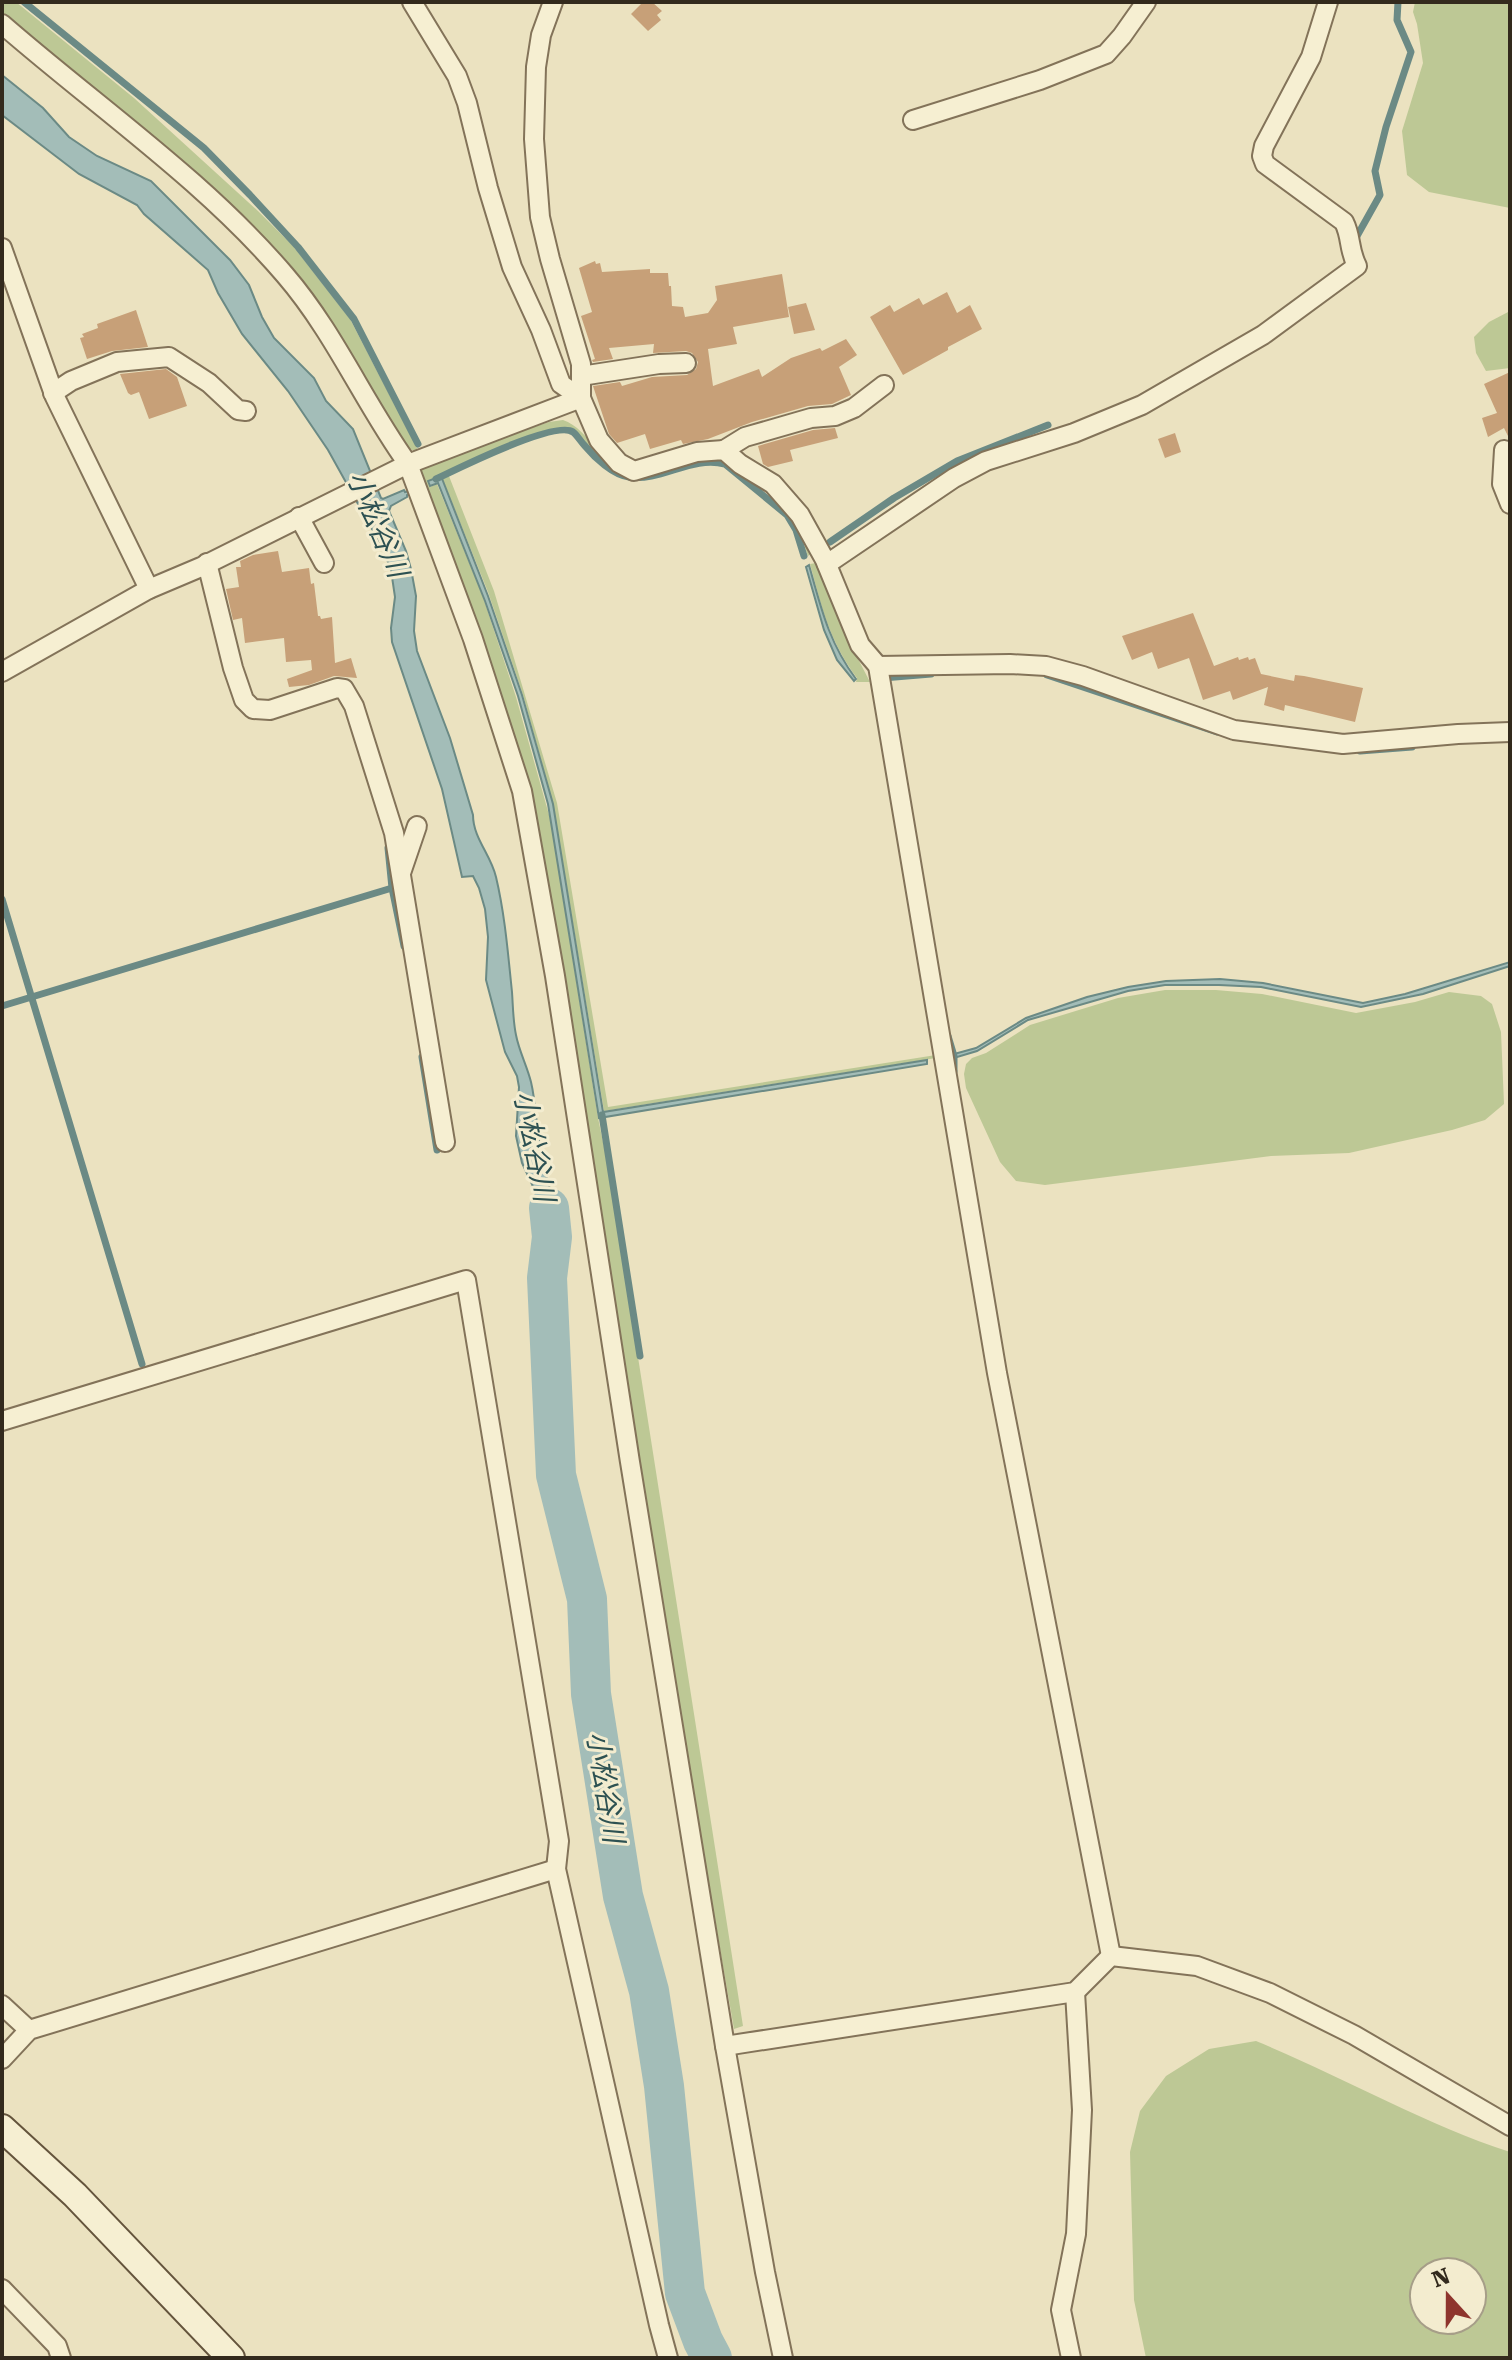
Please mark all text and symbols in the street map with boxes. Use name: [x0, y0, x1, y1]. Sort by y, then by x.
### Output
water label: 小松谷川: [340, 466, 416, 585]
water label: 小松谷川: [508, 1088, 562, 1207]
water label: 小松谷川: [580, 1729, 631, 1848]
north arrow: [1408, 2256, 1488, 2336]
text: N: [1429, 2263, 1453, 2293]

